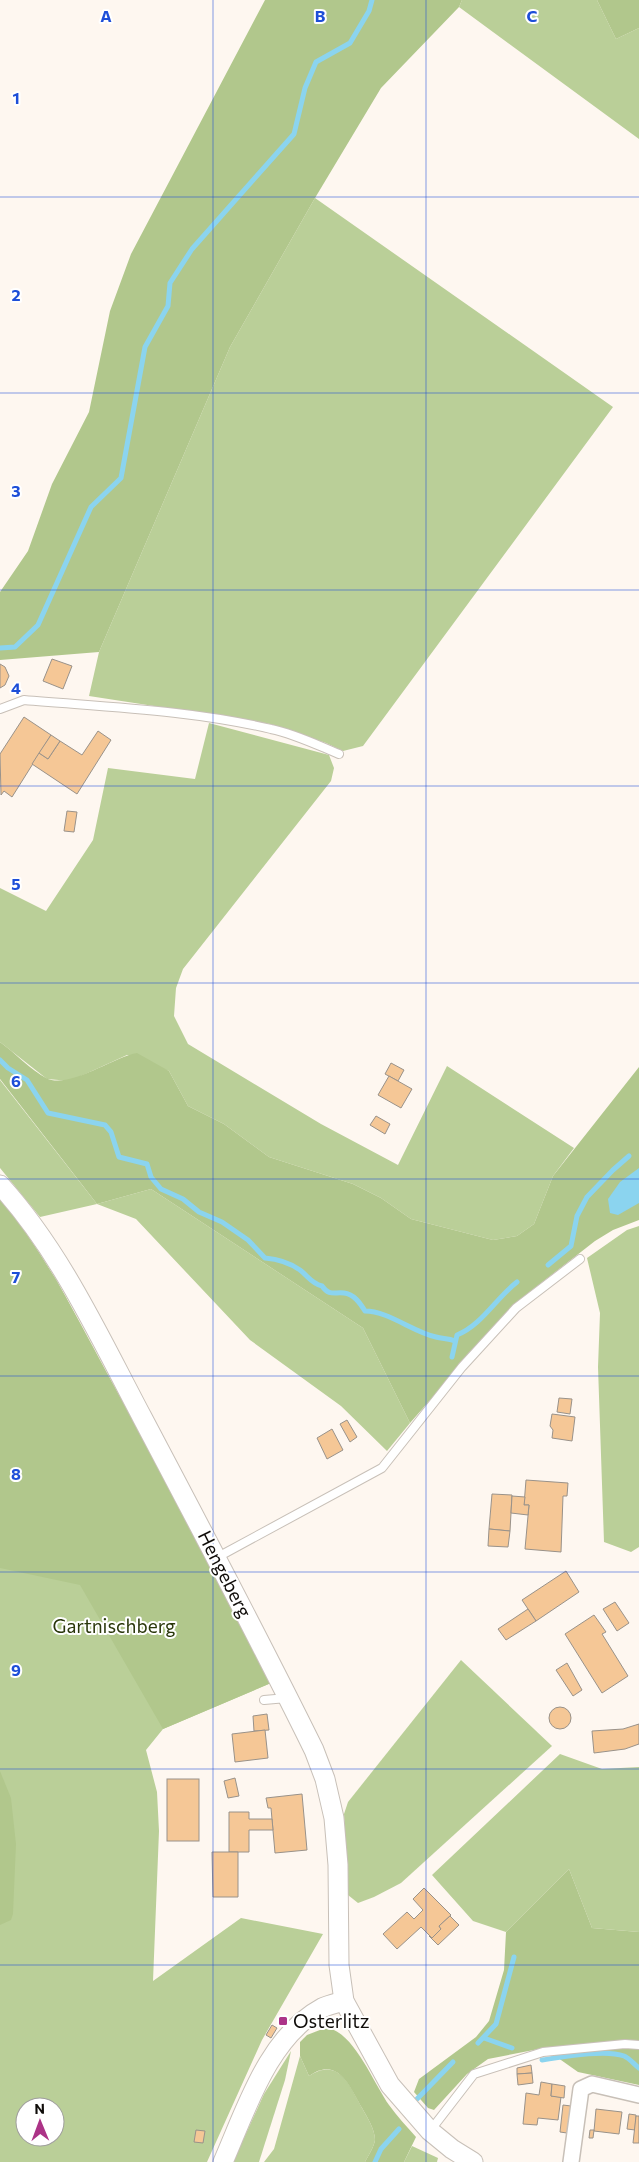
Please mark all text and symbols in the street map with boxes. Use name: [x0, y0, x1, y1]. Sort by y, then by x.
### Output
text: A: [100, 6, 112, 25]
text: B: [315, 6, 326, 25]
text: C: [527, 6, 538, 25]
text: 1: [12, 88, 20, 107]
text: 2: [11, 285, 21, 304]
text: 3: [11, 481, 21, 500]
text: 4: [11, 678, 21, 697]
text: 5: [11, 874, 21, 893]
text: 6: [11, 1071, 21, 1090]
text: 7: [12, 1267, 21, 1286]
text: 8: [11, 1464, 21, 1483]
street label: Hengeberg: [194, 1526, 257, 1621]
park label: Gartnischberg: [52, 1614, 176, 1637]
text: 9: [11, 1660, 21, 1679]
place label: Osterlitz: [293, 2009, 369, 2032]
marker: Osterlitz: [277, 2015, 289, 2027]
north arrow: [15, 2097, 65, 2147]
text: N: [34, 2100, 45, 2117]

